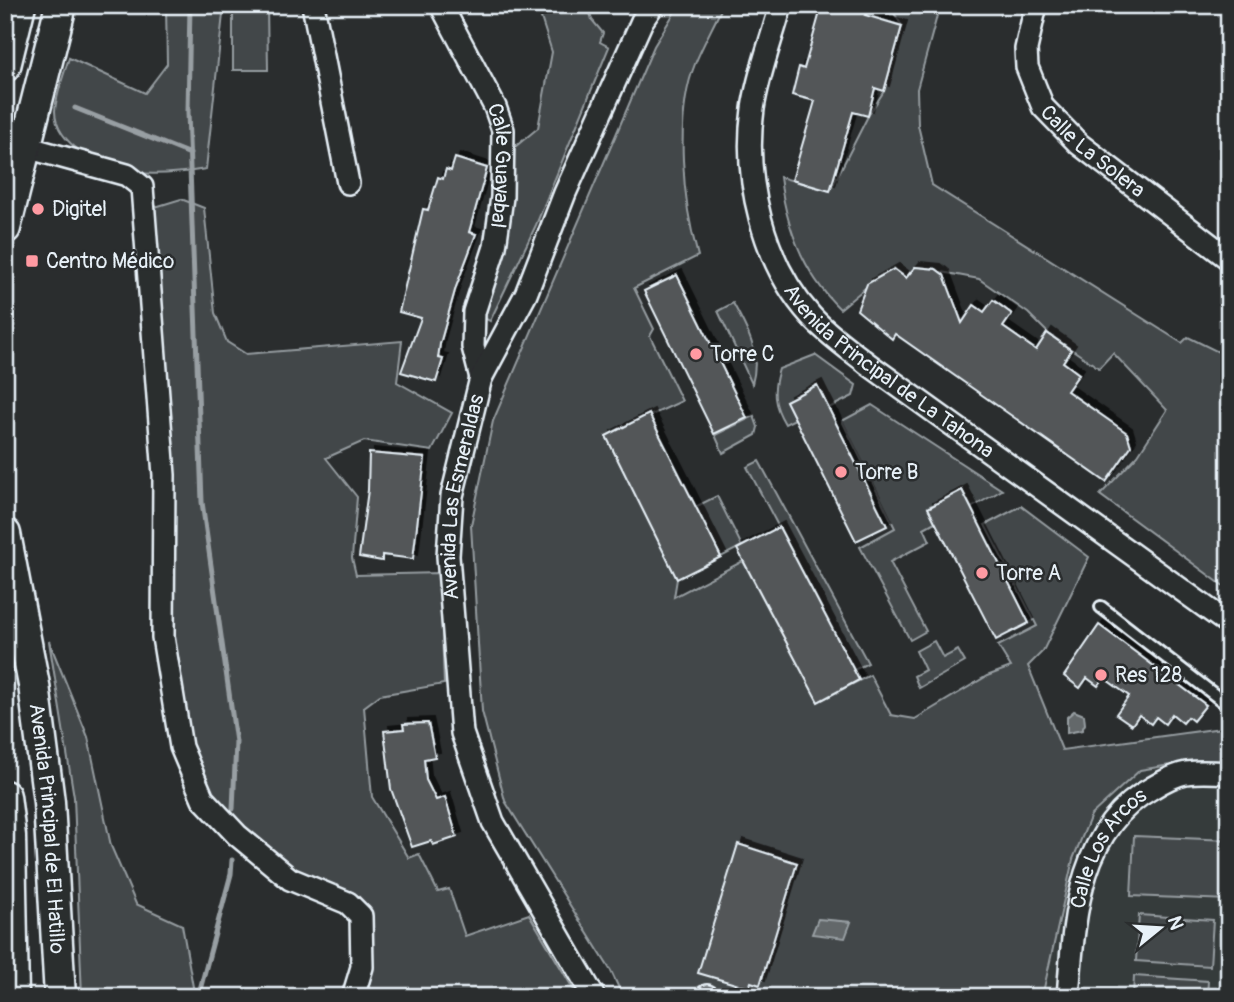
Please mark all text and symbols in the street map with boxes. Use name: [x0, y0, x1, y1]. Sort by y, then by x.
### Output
street label: Calle La Solera: [1034, 99, 1151, 204]
street label: Calle Guayabal: [481, 100, 516, 230]
place label: Digitel: [52, 196, 107, 223]
marker: Digitel: [30, 201, 46, 217]
place label: Centro Médico: [46, 248, 174, 275]
marker: Centro Médico: [24, 253, 40, 269]
street label: Avenida Principal de La Tahona: [777, 279, 999, 464]
place label: Torre C: [710, 341, 774, 368]
marker: Torre C: [688, 346, 704, 362]
street label: Avenida Las Esmeraldas: [435, 391, 491, 601]
place label: Torre B: [855, 459, 918, 486]
marker: Torre B: [833, 464, 849, 480]
place label: Torre A: [996, 560, 1061, 587]
marker: Torre A: [974, 565, 990, 581]
place label: Res 128: [1115, 662, 1182, 689]
marker: Res 128: [1093, 667, 1109, 683]
street label: Avenida Principal de El Hatillo: [22, 702, 71, 955]
street label: Calle Los Arcos: [1065, 782, 1153, 911]
north arrow: [1126, 894, 1196, 964]
text: N: [1162, 913, 1189, 933]

